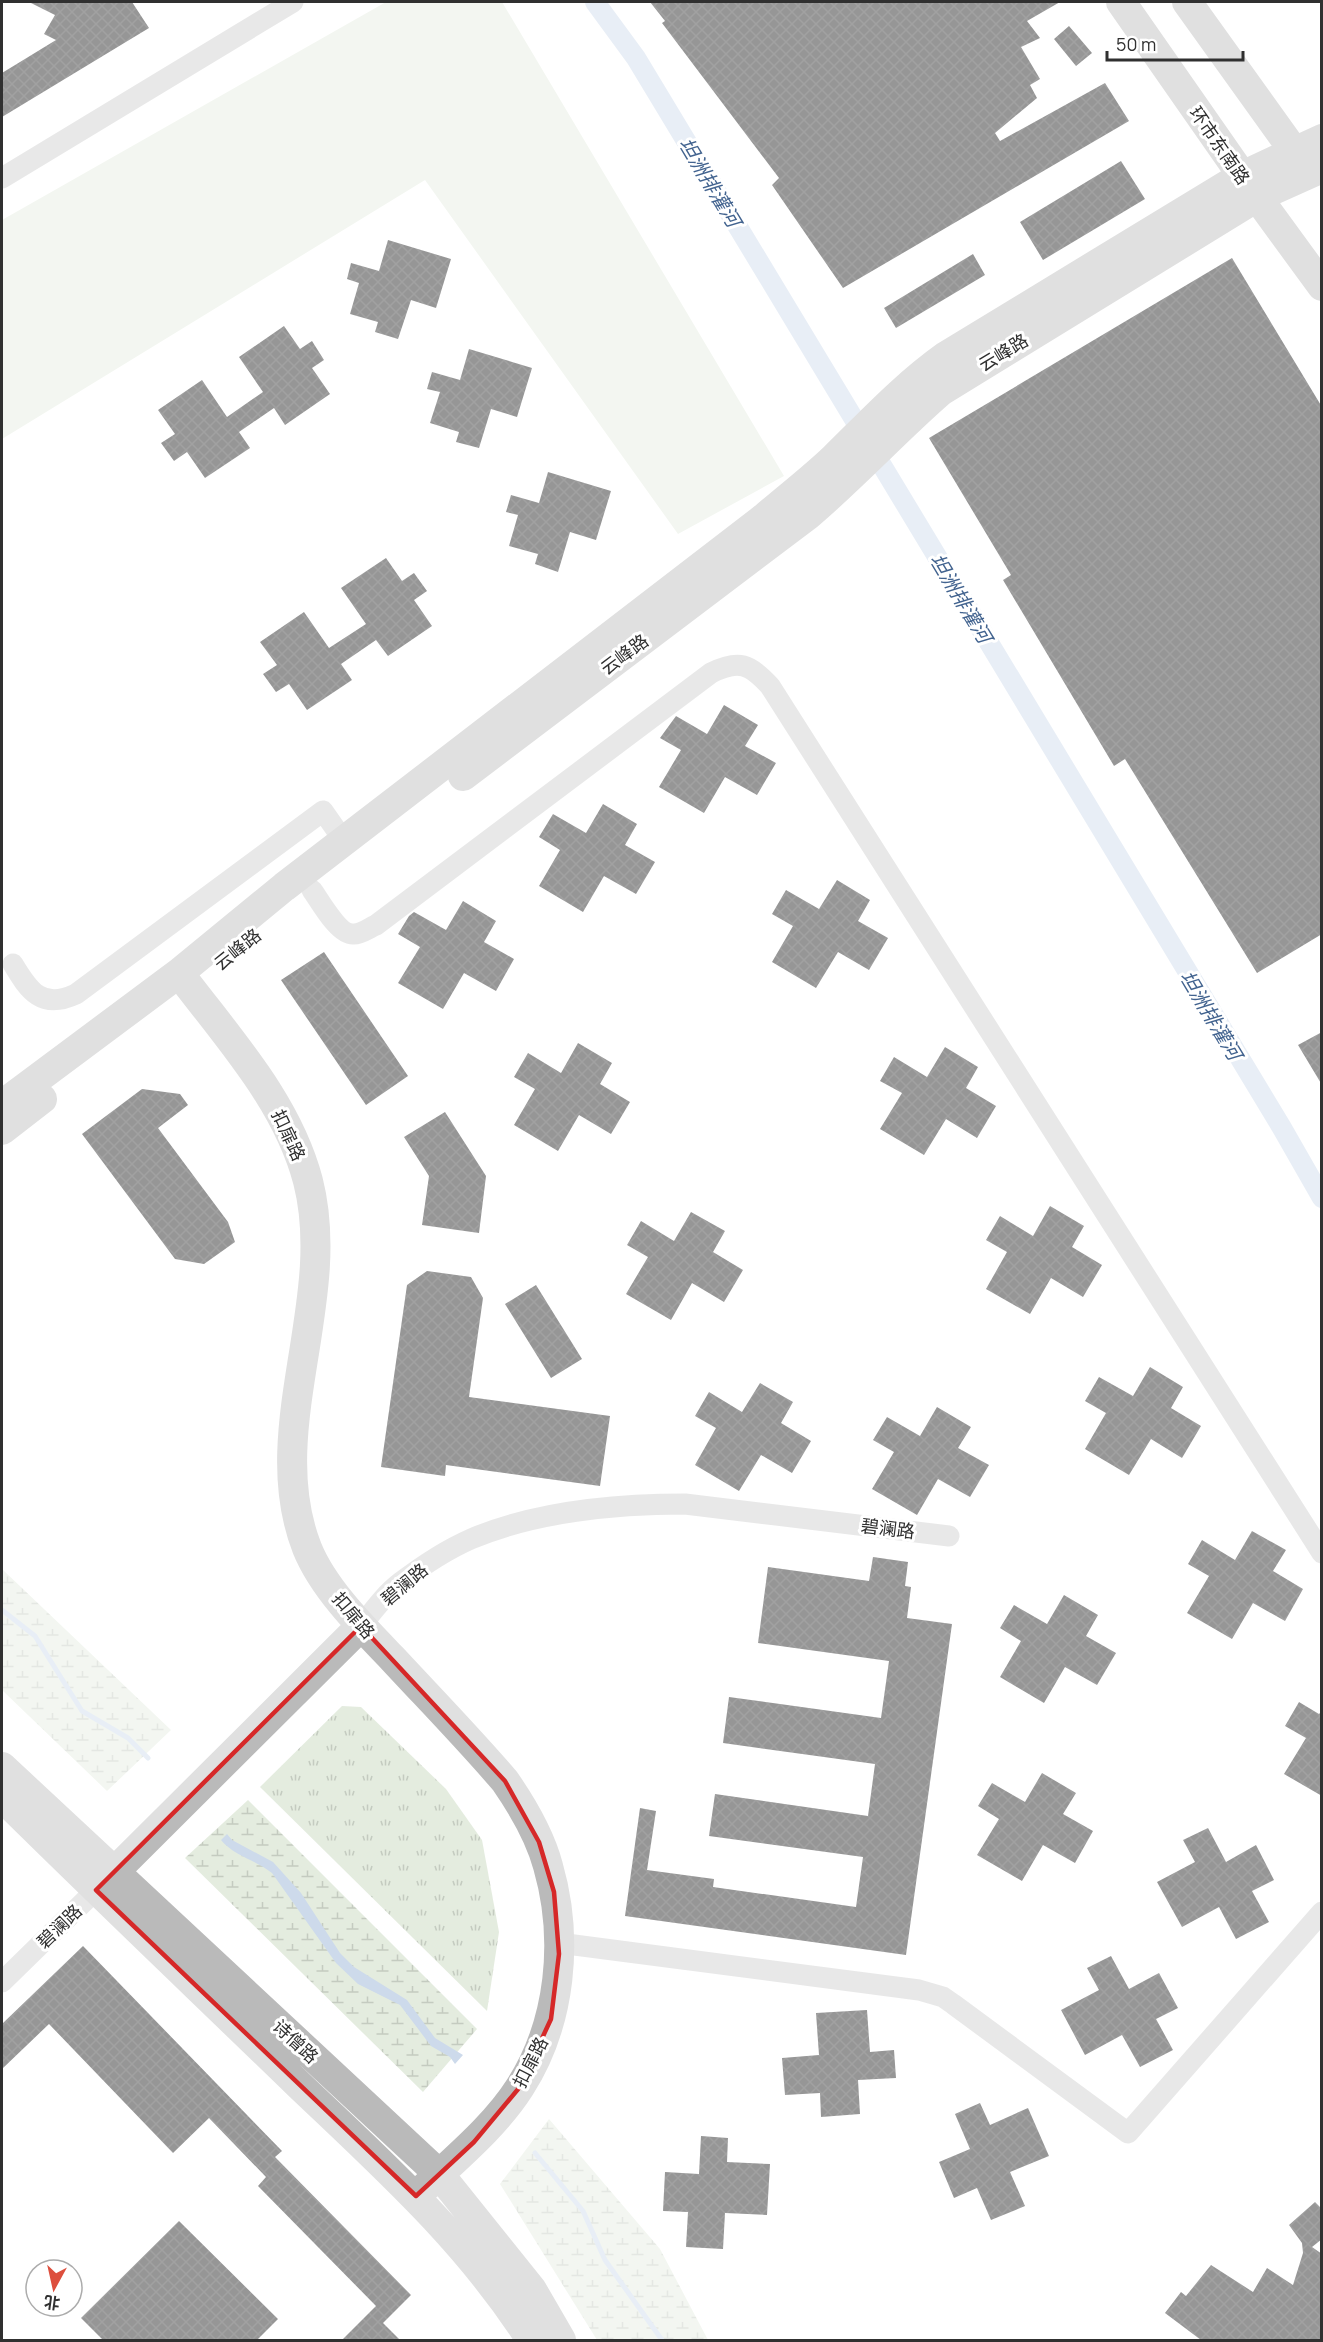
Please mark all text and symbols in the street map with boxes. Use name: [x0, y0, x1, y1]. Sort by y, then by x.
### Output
scale bar: [1107, 24, 1244, 62]
text: 50 m: [1116, 32, 1156, 56]
street label: 环市东南路: [1184, 101, 1256, 189]
water label: 坦洲排灌河: [673, 132, 749, 235]
street label: 云峰路: [974, 328, 1032, 376]
water label: 坦洲排灌河: [924, 548, 1000, 651]
street label: 云峰路: [595, 628, 653, 680]
street label: 云峰路: [208, 923, 266, 975]
water label: 坦洲排灌河: [1174, 965, 1250, 1068]
street label: 扣扉路: [267, 1105, 311, 1165]
street label: 碧澜路: [860, 1513, 916, 1543]
street label: 碧澜路: [376, 1557, 432, 1611]
street label: 扣扉路: [327, 1587, 381, 1643]
street label: 碧澜路: [31, 1899, 87, 1953]
street label: 诗僧路: [268, 2014, 324, 2068]
street label: 扣扉路: [507, 2032, 553, 2092]
north arrow: [24, 2258, 84, 2318]
text: 北: [42, 2291, 61, 2315]

